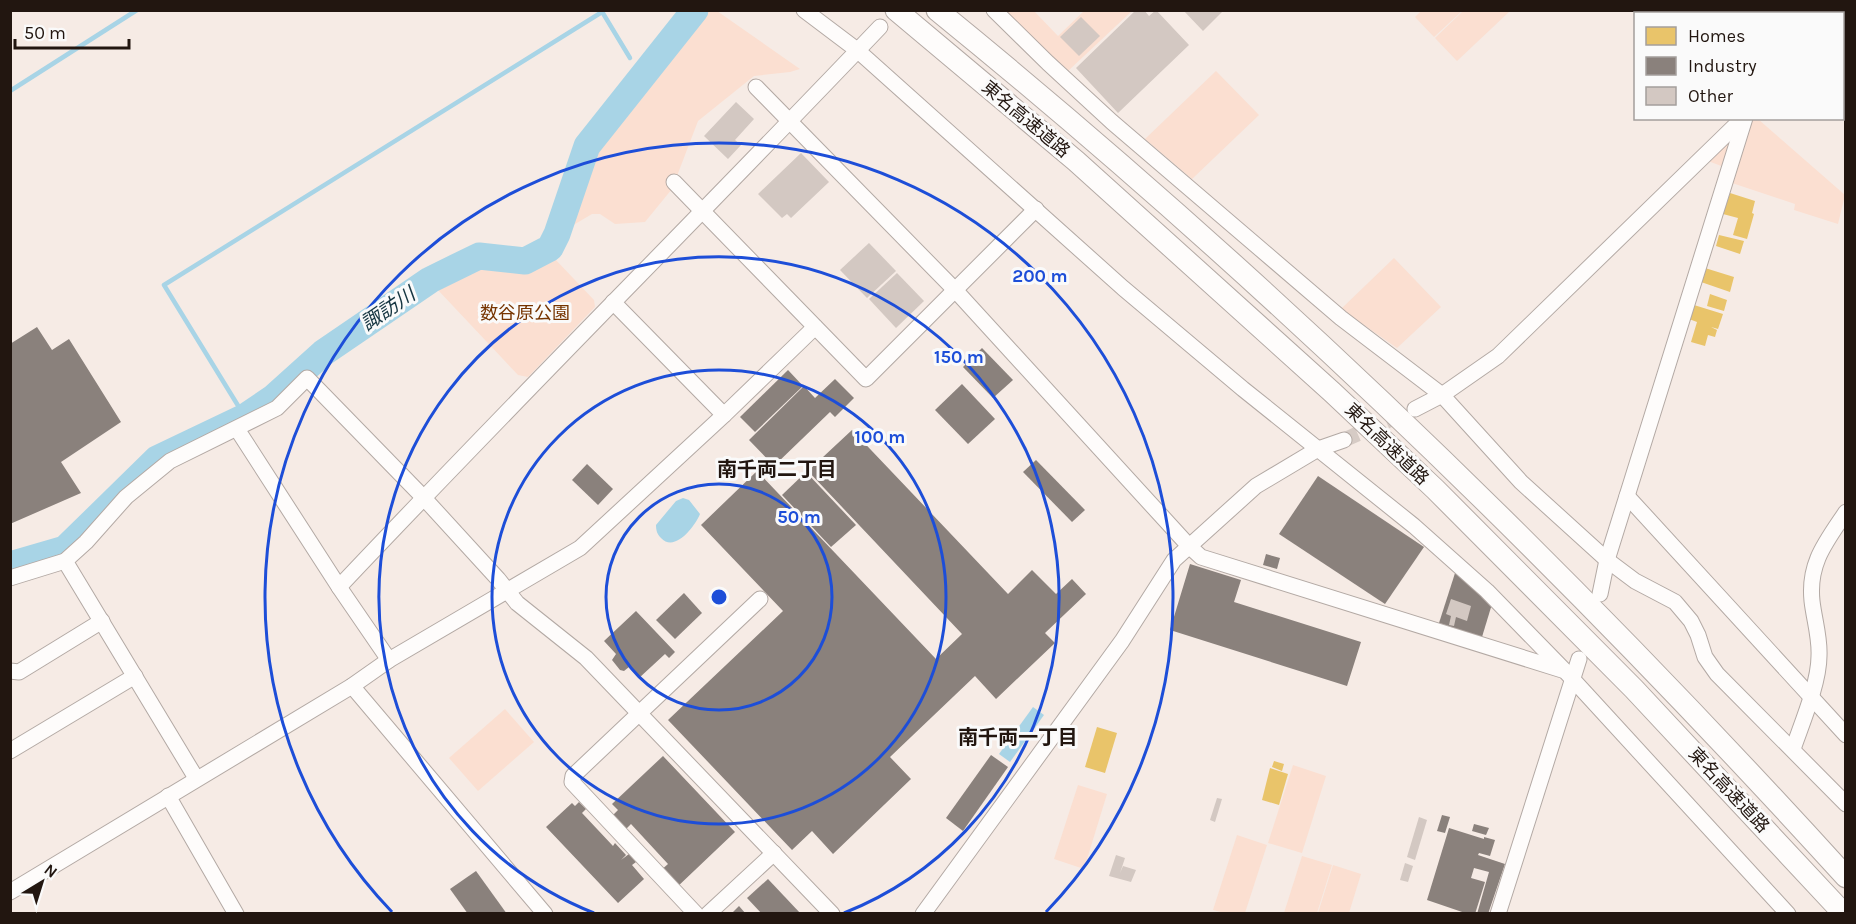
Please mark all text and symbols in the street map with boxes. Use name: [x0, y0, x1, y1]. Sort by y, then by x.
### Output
scale bar: [15, 12, 129, 50]
legend: [1634, 12, 1844, 120]
text: 50 m: [24, 22, 66, 44]
text: Homes: [1688, 25, 1745, 47]
text: Industry: [1688, 55, 1757, 77]
street label: 東名高速道路: [978, 76, 1074, 162]
text: Other: [1688, 85, 1733, 107]
text: 200 m: [1012, 265, 1068, 287]
water label: 諏訪川: [357, 282, 421, 335]
park label: 数谷原公園: [480, 302, 570, 324]
text: 150 m: [934, 346, 984, 368]
street label: 東名高速道路: [1341, 399, 1433, 489]
text: 100 m: [855, 426, 905, 448]
district label: 南千両二丁目: [717, 458, 837, 481]
text: 50 m: [777, 506, 821, 528]
centre of rings: [709, 587, 729, 607]
district label: 南千両一丁目: [958, 726, 1078, 749]
street label: 東名高速道路: [1684, 743, 1774, 837]
north arrow: [12, 852, 72, 912]
text: N: [41, 860, 61, 882]

